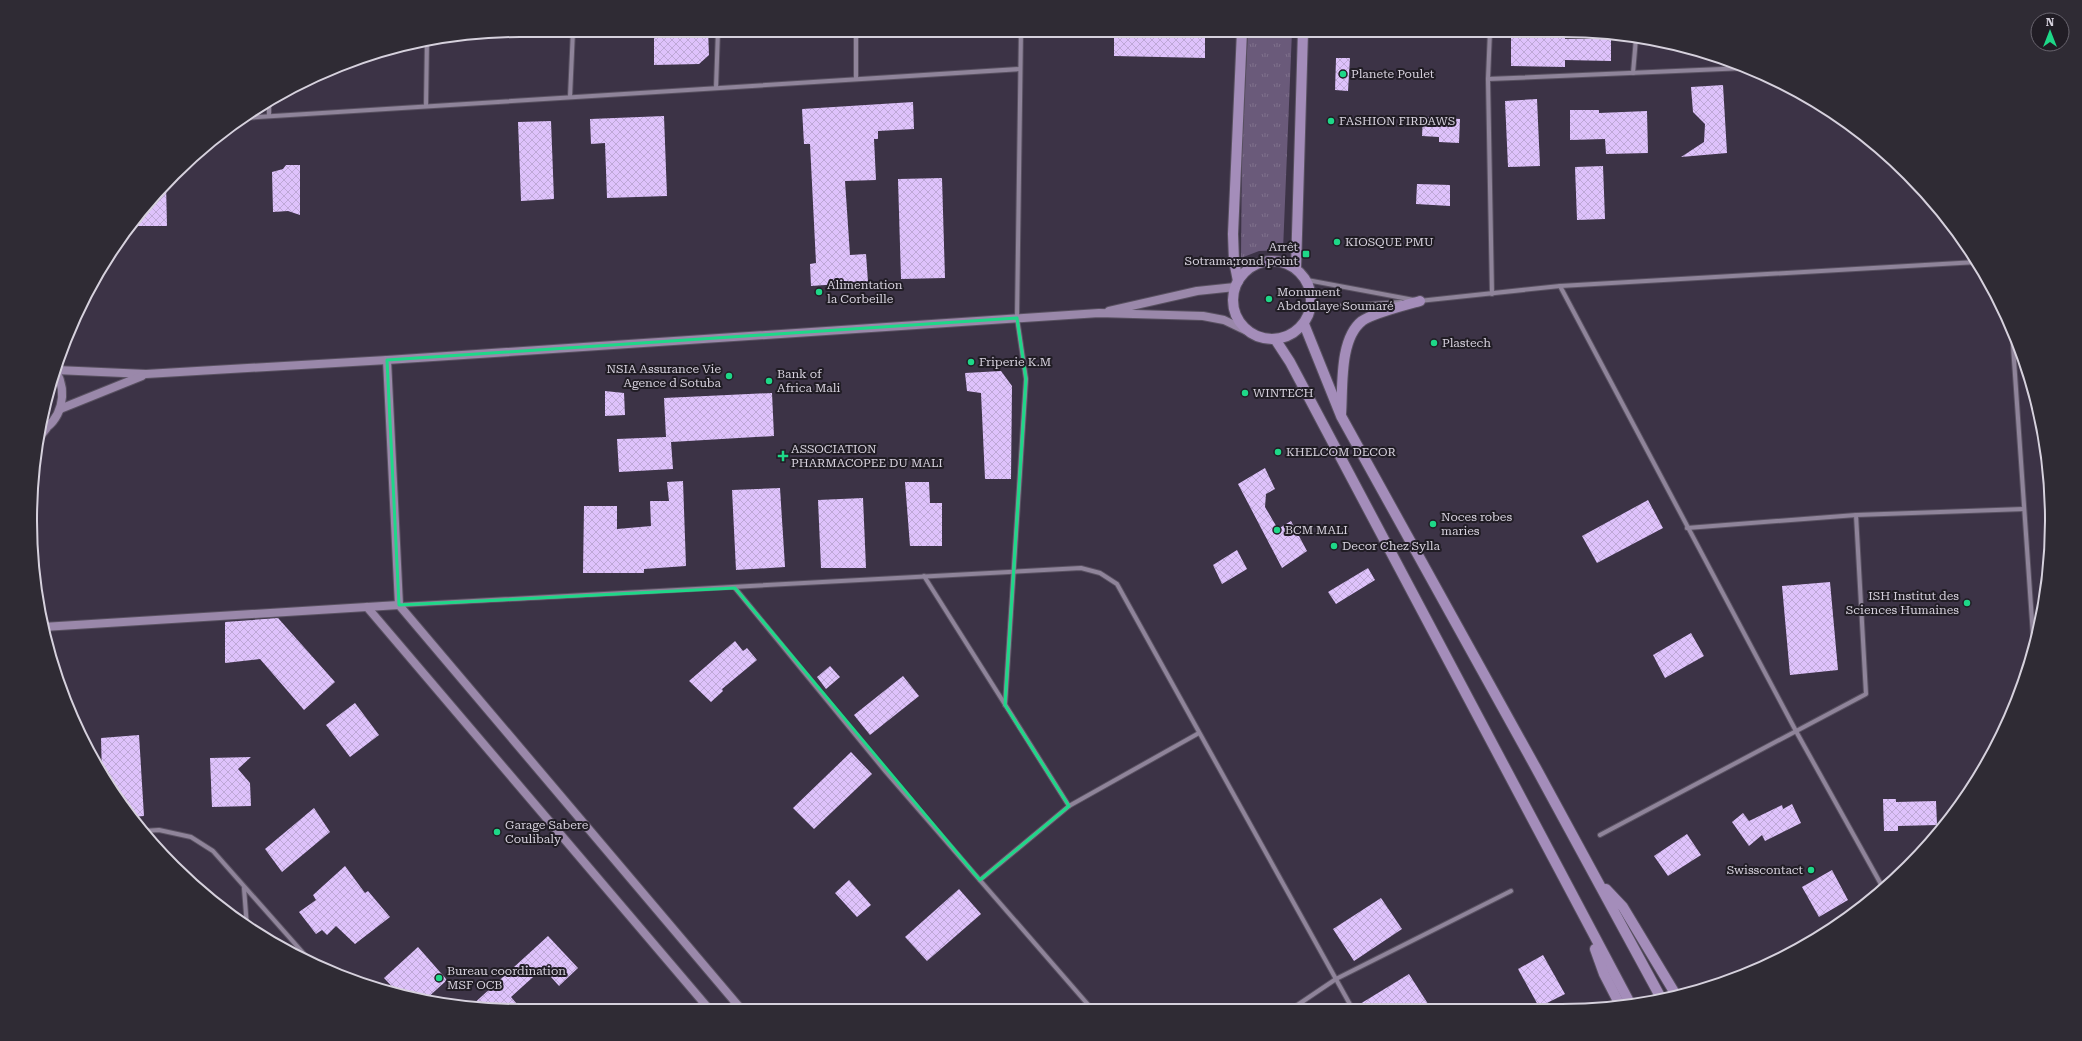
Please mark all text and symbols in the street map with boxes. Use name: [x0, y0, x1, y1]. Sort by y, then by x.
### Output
north arrow: [2030, 12, 2070, 52]
text: N: [2046, 16, 2055, 29]
place label: Planete Poulet: [1351, 67, 1435, 81]
marker: Planete Poulet: [1338, 69, 1348, 79]
place label: FASHION FIRDAWS: [1339, 114, 1455, 128]
marker: FASHION FIRDAWS: [1326, 116, 1336, 126]
place label: KIOSQUE PMU: [1345, 235, 1434, 249]
marker: KIOSQUE PMU: [1332, 237, 1342, 247]
place label: Arrêt Sotrama;rond point: [1185, 240, 1299, 268]
marker: Arrêt Sotrama;rond point: [1301, 249, 1311, 259]
place label: Alimentation la Corbeille: [827, 278, 903, 306]
place label: Monument Abdoulaye Soumaré: [1277, 285, 1394, 313]
marker: Alimentation la Corbeille: [814, 287, 824, 297]
marker: Monument Abdoulaye Soumaré: [1264, 294, 1274, 304]
place label: Plastech: [1442, 336, 1491, 350]
marker: Plastech: [1429, 338, 1439, 348]
place label: Friperie K.M: [979, 355, 1051, 369]
marker: Friperie K.M: [966, 357, 976, 367]
place label: NSIA Assurance Vie Agence d Sotuba: [607, 362, 721, 390]
place label: Bank of Africa Mali: [777, 367, 841, 395]
marker: NSIA Assurance Vie Agence d Sotuba: [724, 371, 734, 381]
marker: Bank of Africa Mali: [764, 376, 774, 386]
place label: WINTECH: [1253, 386, 1313, 400]
marker: WINTECH: [1240, 388, 1250, 398]
place label: ASSOCIATION PHARMACOPEE DU MALI: [791, 442, 943, 470]
place label: KHELCOM DECOR: [1286, 445, 1396, 459]
marker: KHELCOM DECOR: [1273, 447, 1283, 457]
marker: ASSOCIATION PHARMACOPEE DU MALI: [778, 451, 788, 461]
place label: Noces robes maries: [1441, 510, 1512, 538]
marker: Noces robes maries: [1428, 519, 1438, 529]
place label: BCM MALI: [1285, 523, 1348, 537]
marker: BCM MALI: [1272, 525, 1282, 535]
place label: Decor Chez Sylla: [1342, 539, 1440, 553]
marker: Decor Chez Sylla: [1329, 541, 1339, 551]
place label: ISH Institut des Sciences Humaines: [1846, 589, 1959, 617]
marker: ISH Institut des Sciences Humaines: [1962, 598, 1972, 608]
place label: Garage Sabere Coulibaly: [505, 818, 589, 846]
marker: Garage Sabere Coulibaly: [492, 827, 502, 837]
place label: Swisscontact: [1727, 863, 1804, 877]
marker: Swisscontact: [1806, 865, 1816, 875]
place label: Bureau coordination MSF OCB: [447, 964, 566, 992]
marker: Bureau coordination MSF OCB: [434, 973, 444, 983]

